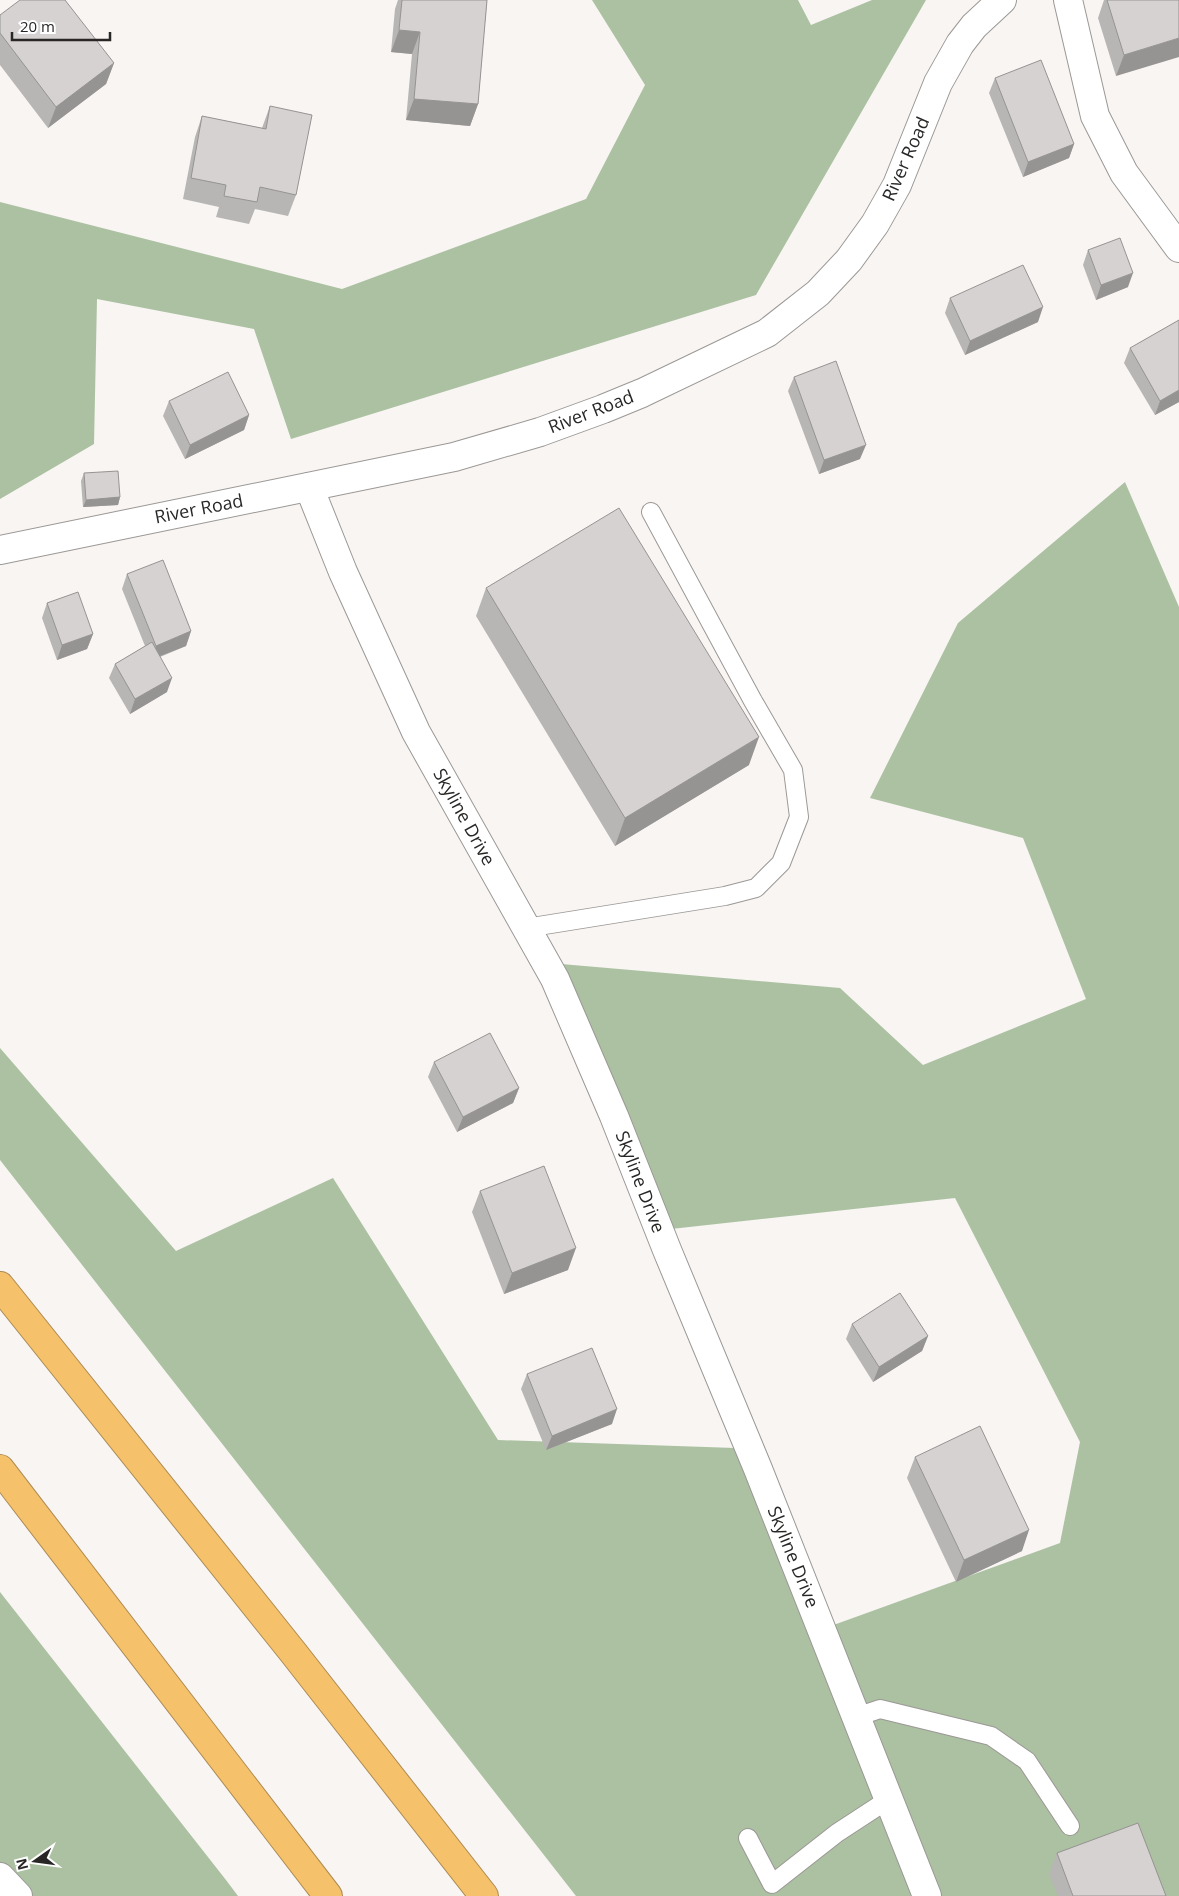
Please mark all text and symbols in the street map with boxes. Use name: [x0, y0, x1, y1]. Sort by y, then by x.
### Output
scale bar: [12, 10, 110, 42]
text: 20 m: [20, 16, 55, 36]
street label: River Road: [876, 113, 934, 204]
street label: River Road: [544, 384, 637, 438]
street label: River Road: [152, 488, 245, 528]
street label: Skyline Drive: [428, 764, 501, 869]
street label: Skyline Drive: [610, 1127, 671, 1236]
street label: Skyline Drive: [763, 1502, 825, 1611]
north arrow: [10, 1836, 60, 1886]
text: N: [11, 1856, 32, 1872]

